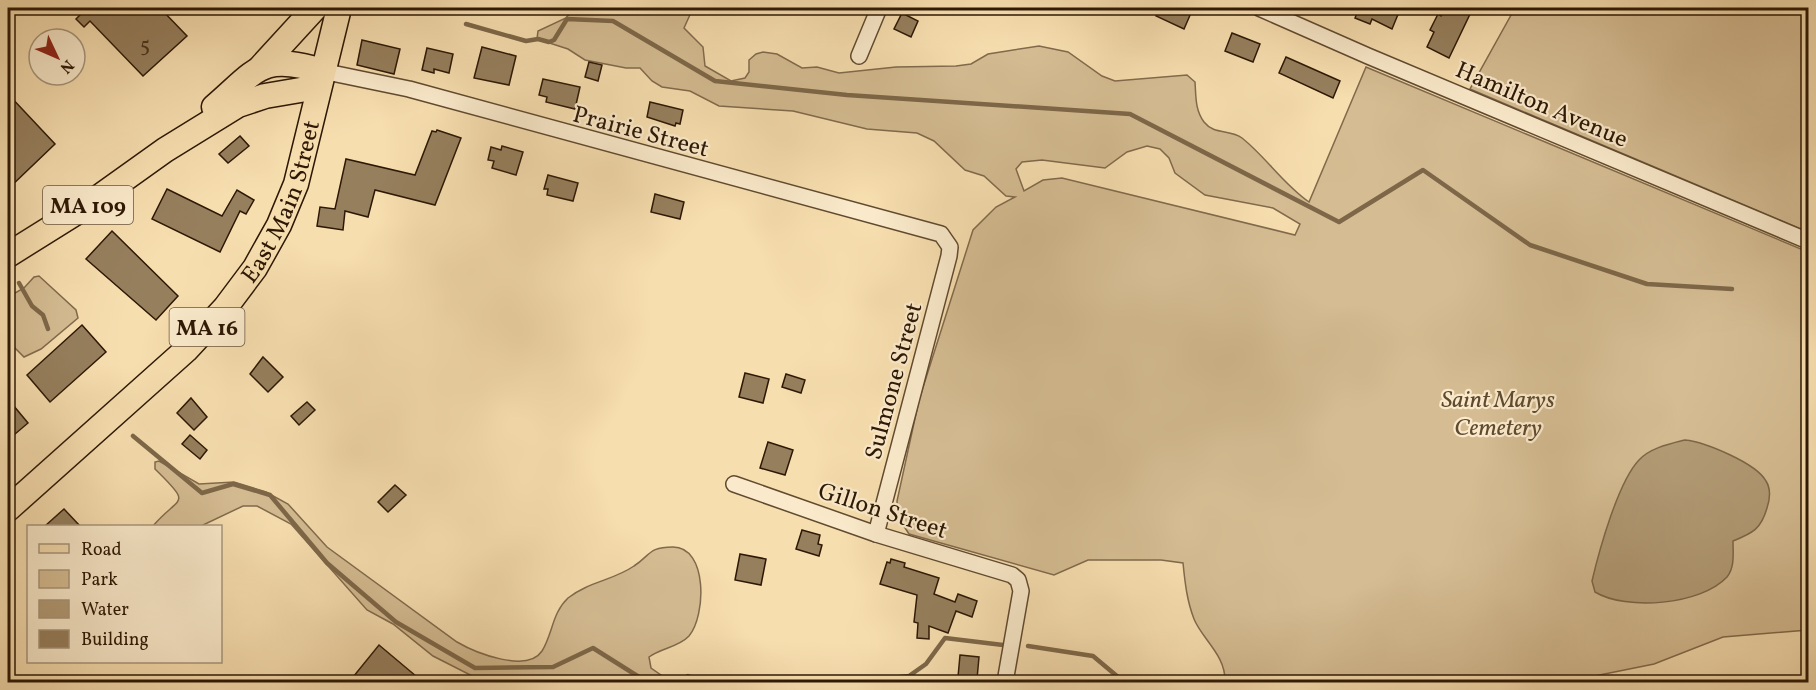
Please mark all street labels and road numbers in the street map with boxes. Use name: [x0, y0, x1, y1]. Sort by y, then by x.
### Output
street label: Hamilton Avenue: [1450, 54, 1633, 157]
street label: Prairie Street: [569, 98, 712, 167]
street label: East Main Street: [234, 117, 330, 291]
road number: MA 109: [43, 186, 133, 224]
street label: Sulmone Street: [858, 299, 932, 464]
road number: MA 16: [170, 308, 244, 346]
street label: Gillon Street: [813, 475, 951, 549]

